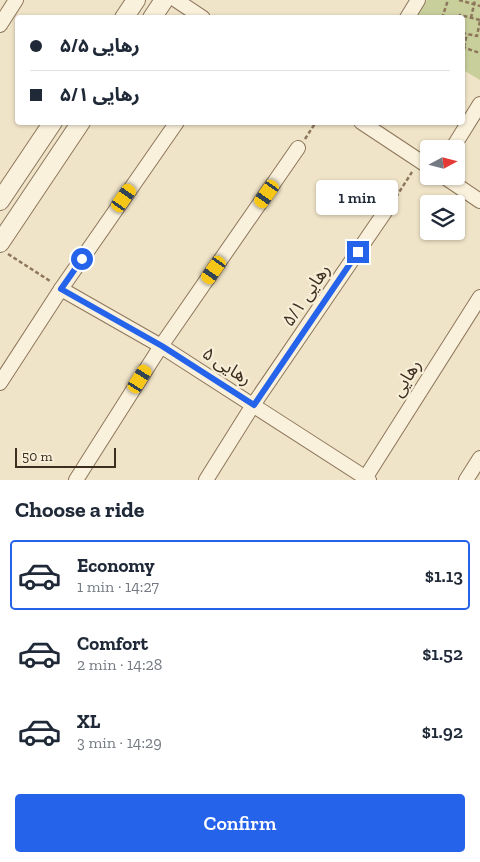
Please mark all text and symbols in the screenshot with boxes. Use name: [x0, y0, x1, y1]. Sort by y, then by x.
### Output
text: رهایی ۵/۵: [60, 34, 140, 57]
text: رهایی ۵/۱: [60, 83, 140, 106]
north arrow: [420, 140, 465, 185]
map controls: [420, 140, 465, 240]
car: [252, 177, 281, 211]
callout: 1 min: [317, 180, 399, 214]
car: [109, 181, 138, 215]
text: 1 min: [338, 188, 376, 207]
button: layers: [420, 195, 465, 240]
route end: [347, 241, 369, 263]
route start: [71, 248, 93, 270]
car: [199, 253, 228, 287]
street label: رهایی ۵/۱: [277, 259, 335, 331]
street label: رهایی ۵: [198, 342, 256, 390]
street label: رهایی: [386, 355, 426, 401]
car: [125, 362, 154, 396]
scale bar: [15, 444, 116, 468]
text: 50 m: [22, 448, 53, 465]
text: Choose a ride: [15, 496, 145, 523]
icon: car: [17, 553, 62, 598]
text: Economy: [77, 554, 155, 577]
text: $1.13: [425, 564, 463, 587]
text: 1 min · 14:27: [77, 577, 159, 596]
icon: car: [17, 631, 62, 676]
text: Comfort: [77, 632, 148, 655]
text: $1.52: [422, 642, 463, 665]
text: 2 min · 14:28: [77, 655, 162, 674]
icon: car: [17, 709, 62, 754]
text: XL: [77, 710, 100, 733]
text: $1.92: [422, 720, 463, 743]
text: 3 min · 14:29: [77, 733, 162, 752]
button: Confirm: [15, 794, 465, 852]

